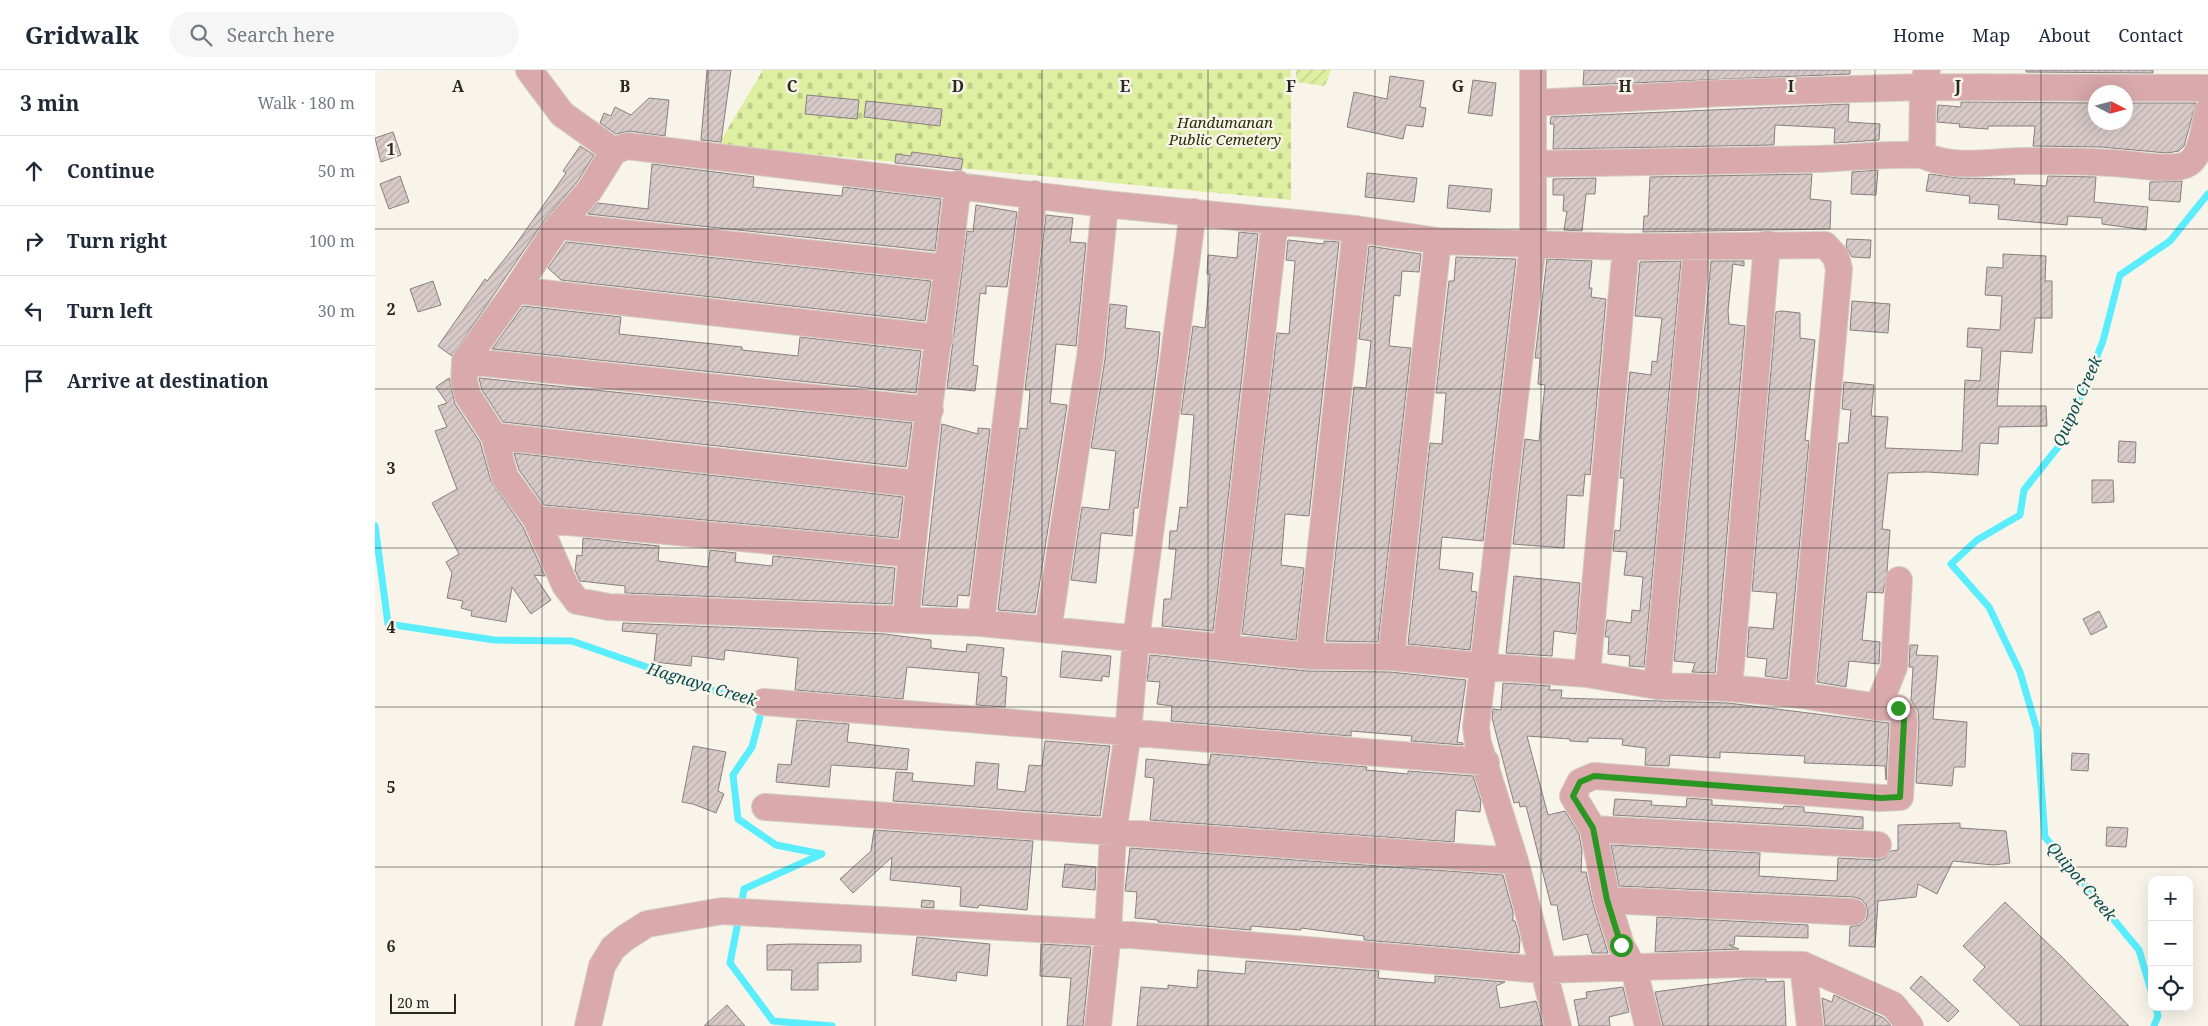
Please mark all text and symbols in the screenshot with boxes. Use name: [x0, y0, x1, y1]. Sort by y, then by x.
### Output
search box: [169, 12, 519, 57]
text: Gridwalk: [25, 18, 139, 51]
icon: search: [187, 21, 215, 49]
text: Search here: [227, 22, 335, 48]
text: Home: [1893, 23, 1944, 47]
text: Map: [1972, 23, 2010, 47]
text: About: [2038, 23, 2090, 47]
text: Contact: [2118, 23, 2183, 47]
text: A: [452, 75, 465, 97]
text: B: [620, 75, 631, 97]
text: C: [787, 75, 798, 97]
text: D: [952, 75, 964, 97]
text: E: [1120, 75, 1130, 97]
text: F: [1286, 75, 1296, 97]
text: G: [1452, 75, 1464, 97]
text: H: [1618, 75, 1632, 97]
text: I: [1788, 75, 1794, 97]
text: J: [1954, 75, 1962, 97]
north arrow: [2088, 85, 2133, 130]
text: 3 min: [20, 89, 79, 117]
text: Walk · 180 m: [258, 92, 355, 114]
park label: Handumanan Public Cemetery: [1168, 112, 1281, 149]
text: 1: [386, 138, 396, 160]
icon: ahead: [20, 157, 48, 185]
text: Continue: [67, 158, 155, 184]
text: 50 m: [318, 160, 355, 182]
icon: right: [20, 227, 48, 255]
text: Turn right: [67, 228, 167, 254]
text: 100 m: [309, 230, 355, 252]
icon: left: [20, 297, 48, 325]
text: Turn left: [67, 298, 153, 324]
text: 2: [386, 298, 396, 320]
text: 30 m: [318, 300, 355, 322]
water label: Quipot Creek: [2047, 351, 2107, 450]
icon: arrive: [20, 367, 48, 395]
text: Arrive at destination: [67, 368, 269, 394]
text: 3: [386, 457, 396, 479]
text: 4: [386, 616, 396, 638]
water label: Hagnaya Creek: [644, 657, 760, 711]
route end: [1887, 697, 1910, 720]
text: 5: [386, 776, 396, 798]
water label: Quipot Creek: [2042, 837, 2122, 926]
map controls: [2148, 876, 2193, 1011]
button: +: [2148, 876, 2193, 921]
button: −: [2148, 921, 2193, 966]
route start: [1610, 934, 1633, 957]
text: 6: [386, 935, 396, 957]
button: locate: [2148, 966, 2193, 1011]
scale bar: [390, 991, 456, 1014]
text: 20 m: [397, 993, 430, 1012]

